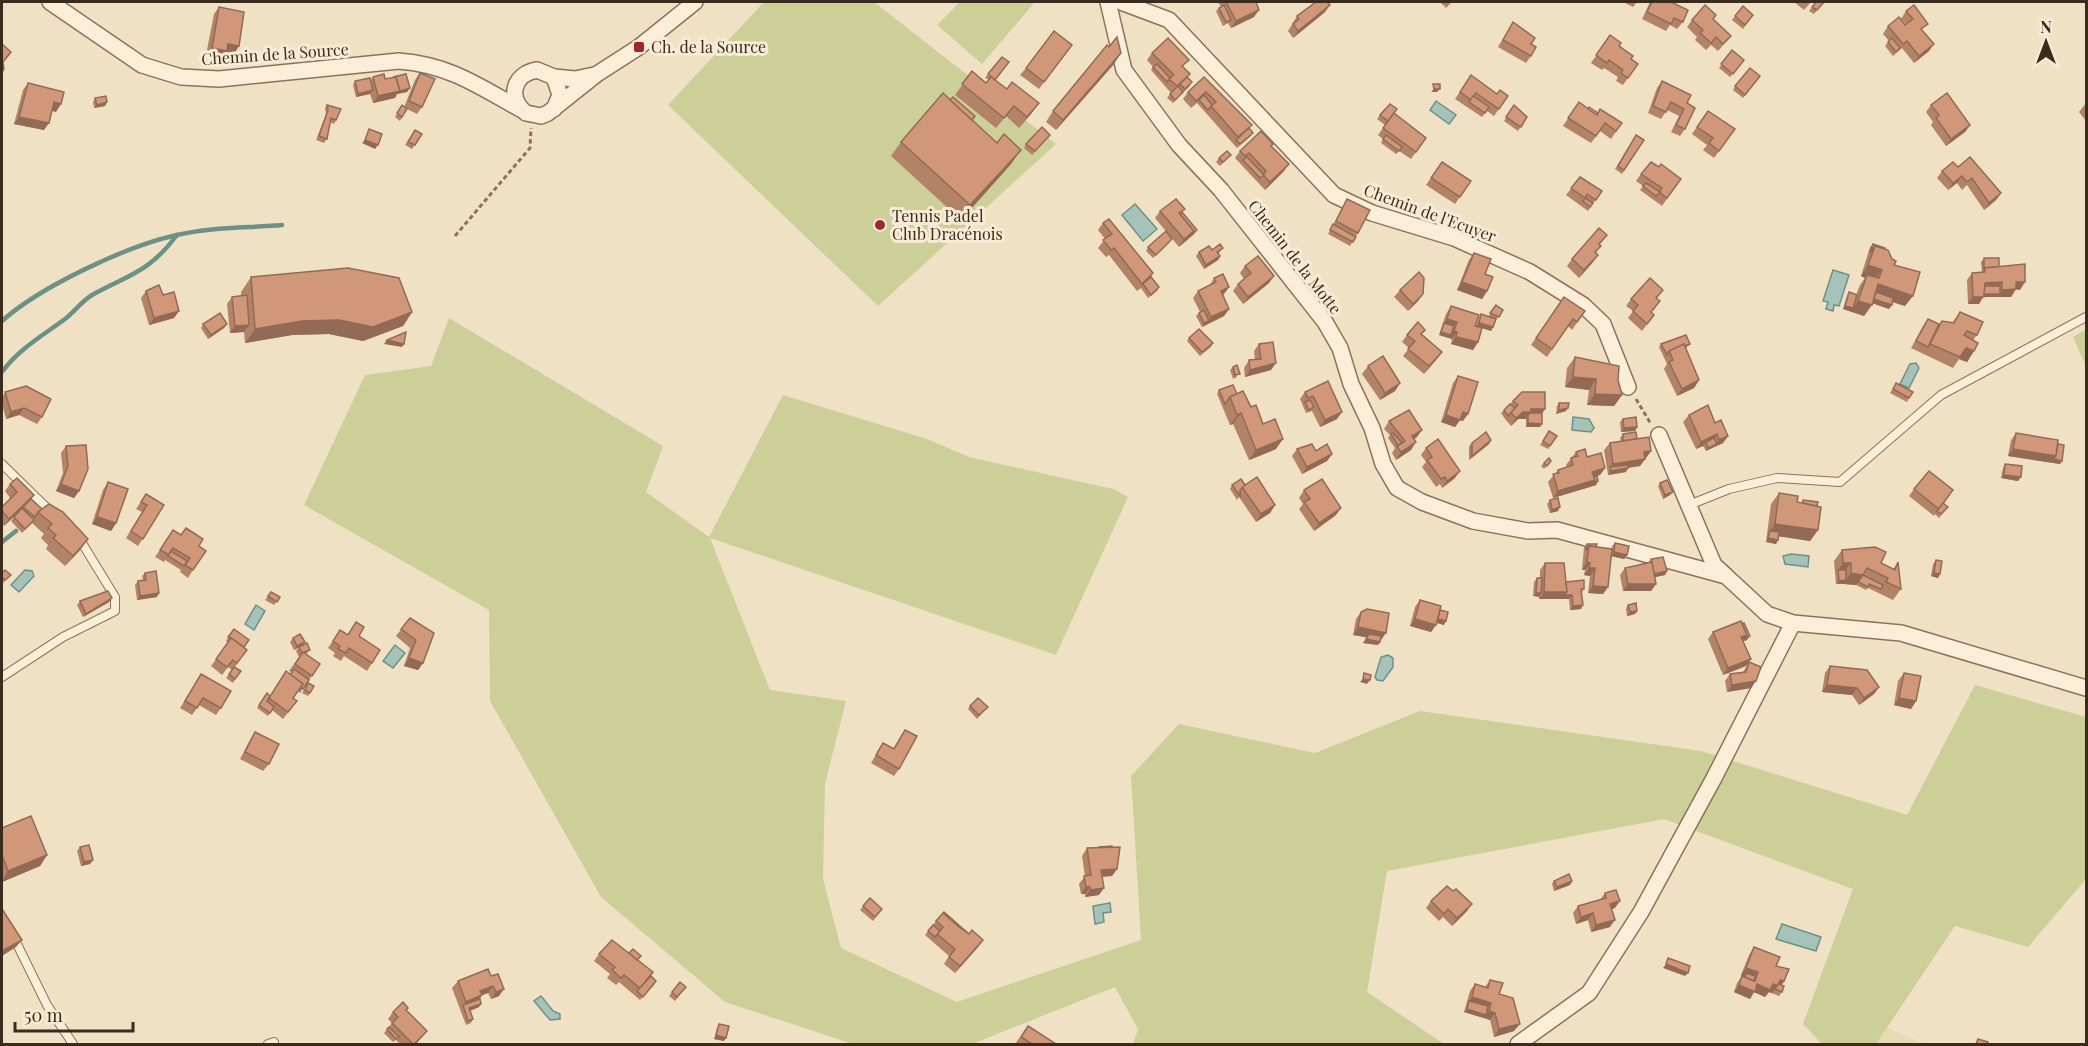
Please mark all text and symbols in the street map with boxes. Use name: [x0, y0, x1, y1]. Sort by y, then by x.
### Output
north arrow: [2016, 12, 2076, 72]
text: N: [2040, 16, 2052, 37]
place label: Ch. de la Source: [651, 36, 766, 57]
street label: Chemin de la Source: [201, 38, 349, 69]
marker: Ch. de la Source: [632, 40, 646, 54]
street label: Chemin de l'Ecuyer: [1361, 179, 1499, 246]
street label: Chemin de la Motte: [1244, 195, 1347, 318]
place label: Tennis Padel Club Dracénois: [892, 205, 1003, 244]
marker: Tennis Padel Club Dracénois: [873, 218, 887, 232]
scale bar: [15, 995, 134, 1033]
text: 50 m: [24, 1003, 63, 1027]

